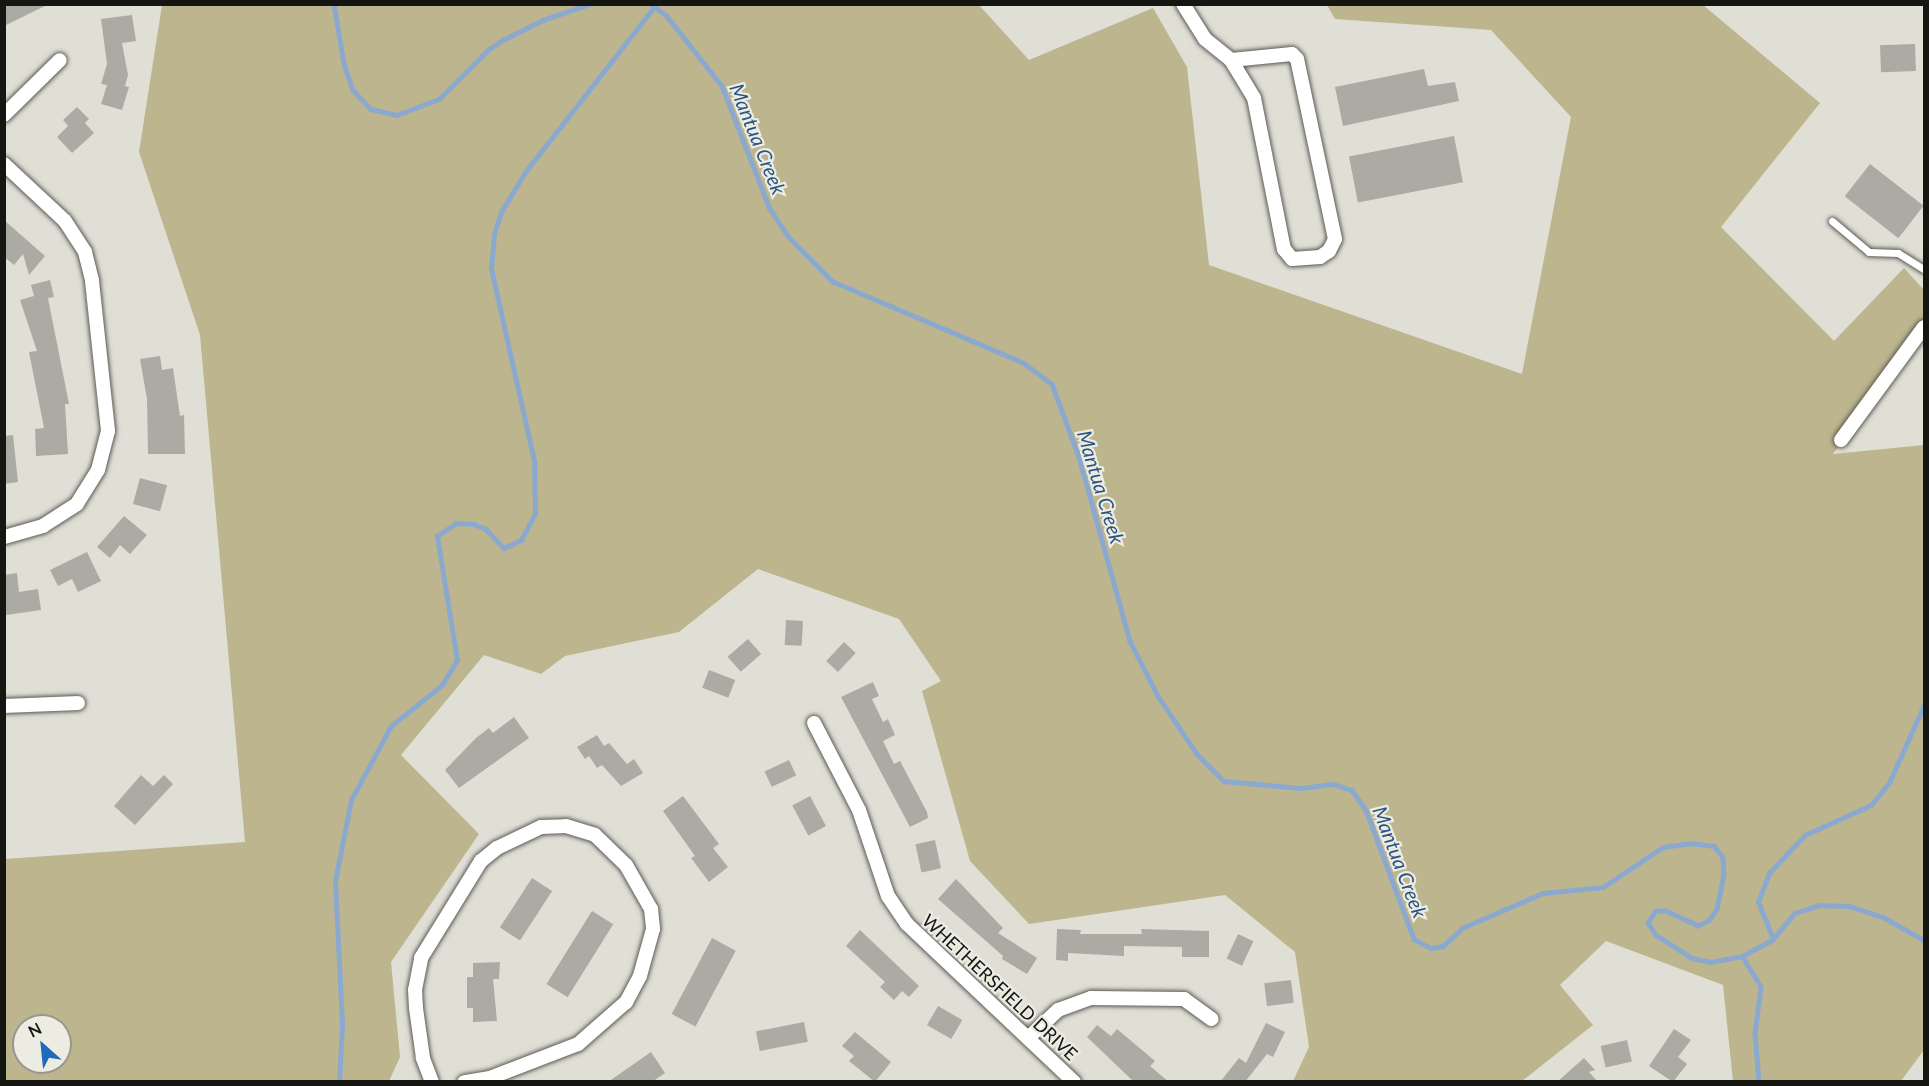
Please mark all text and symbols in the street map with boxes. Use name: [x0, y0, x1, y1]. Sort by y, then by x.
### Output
water label: Mantua Creek: [725, 80, 791, 198]
water label: Mantua Creek: [1072, 427, 1130, 547]
water label: Mantua Creek: [1368, 803, 1432, 921]
street label: WHETHERSFIELD DRIVE: [918, 909, 1082, 1065]
north arrow: [12, 1014, 72, 1074]
text: N: [25, 1018, 44, 1041]

